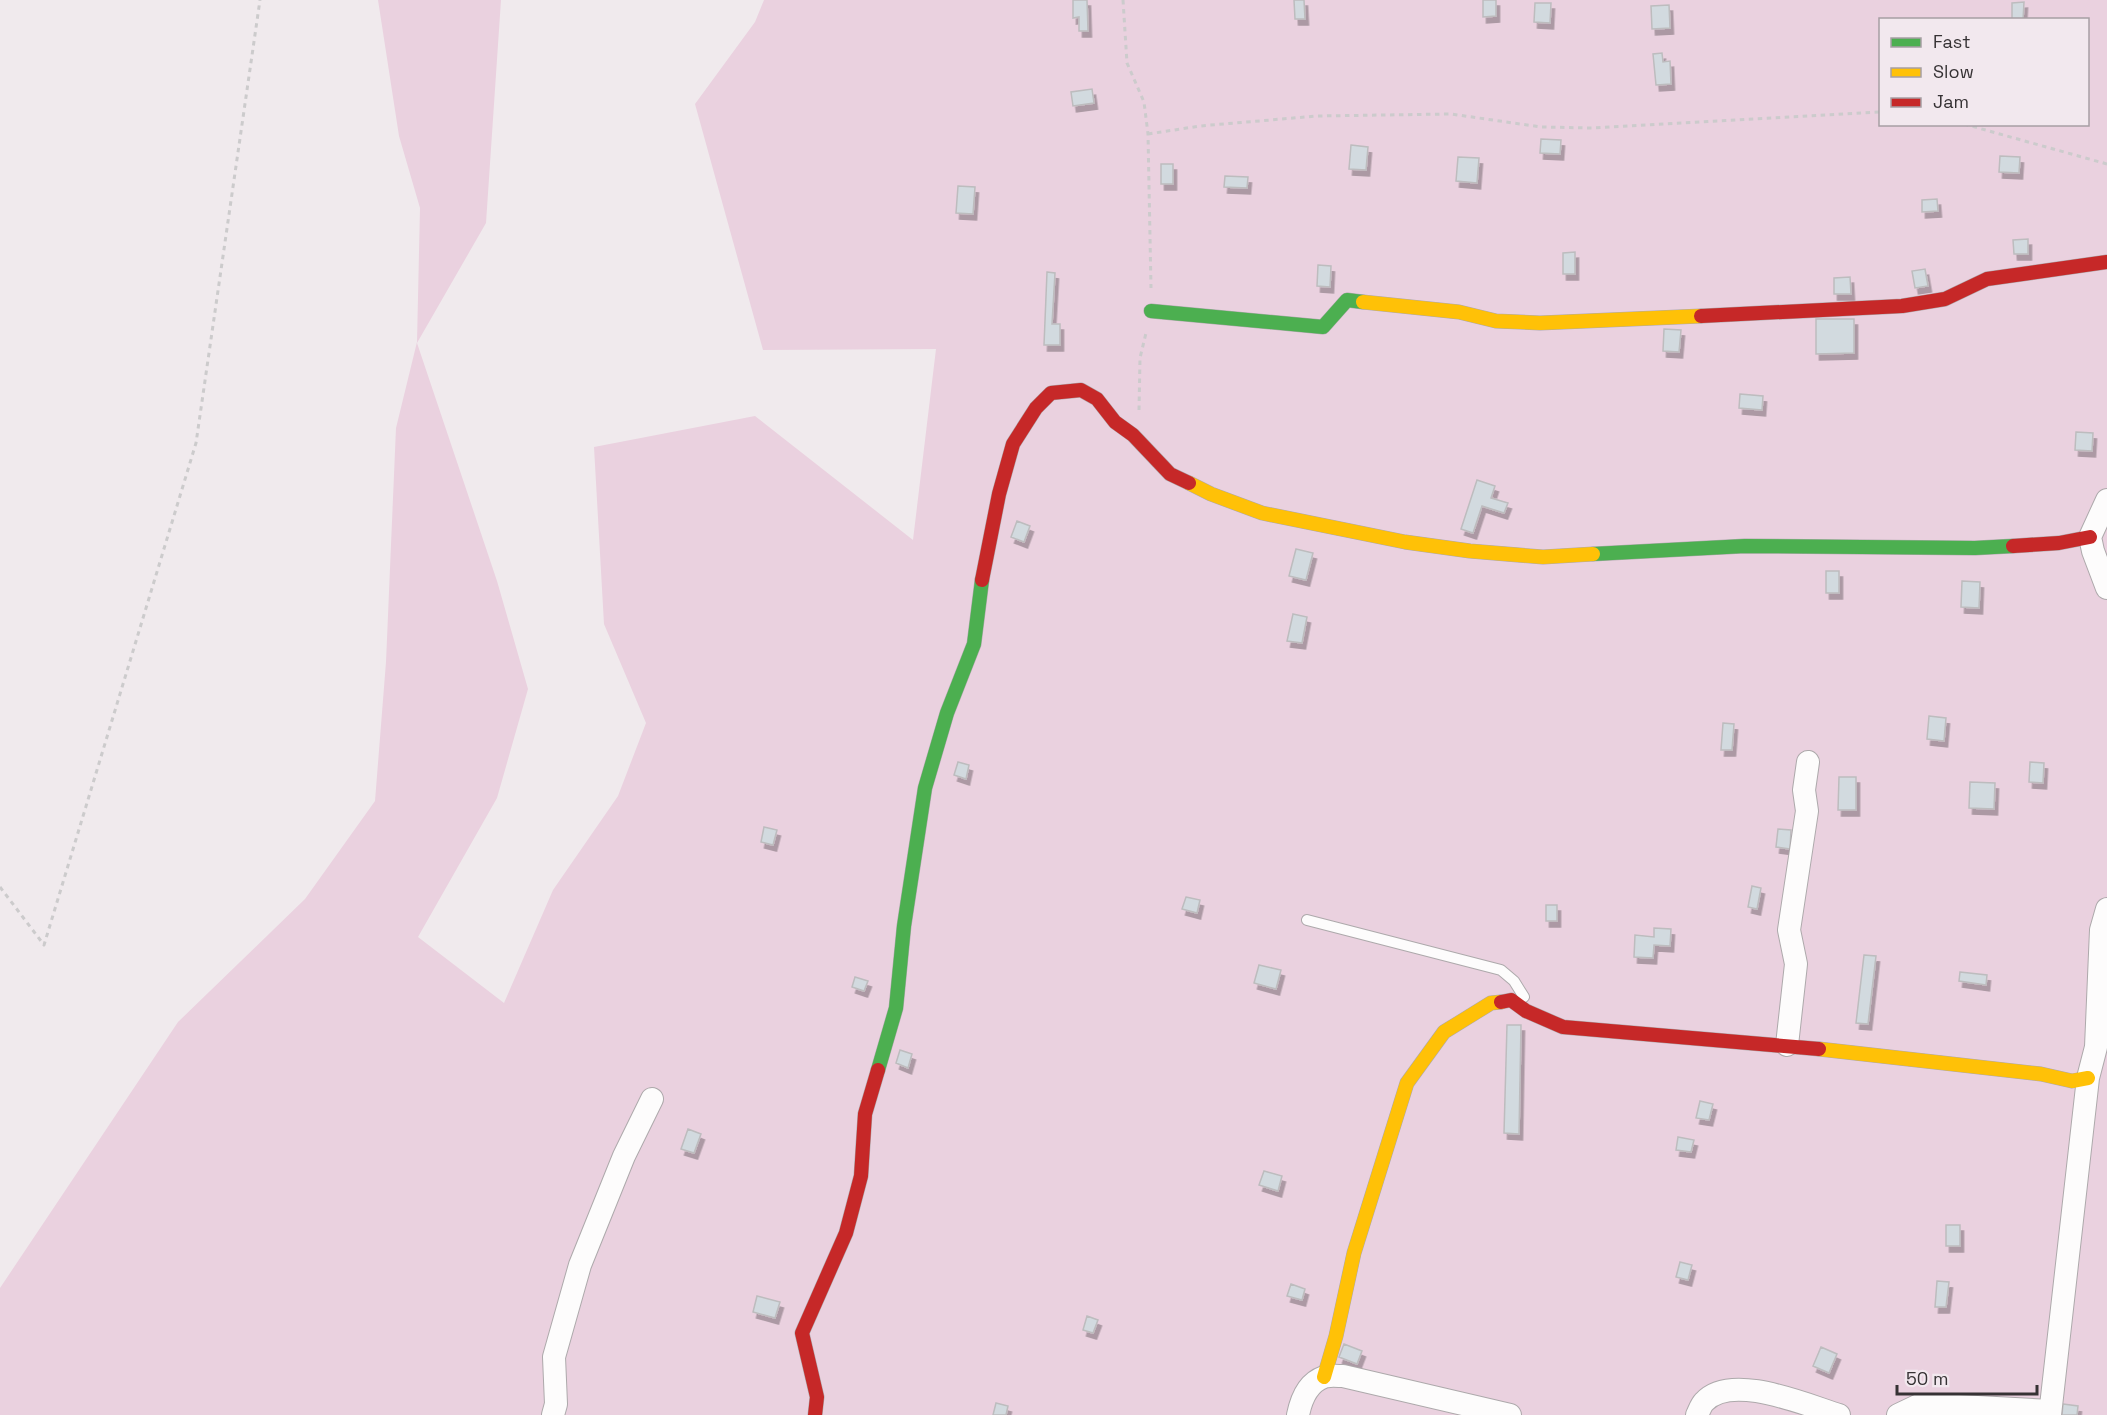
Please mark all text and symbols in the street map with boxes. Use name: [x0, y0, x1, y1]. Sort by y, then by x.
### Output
legend: [1879, 18, 2089, 126]
text: Fast: [1933, 30, 1970, 53]
text: Slow: [1933, 60, 1974, 83]
text: Jam: [1933, 90, 1969, 113]
scale bar: [1897, 1358, 2036, 1396]
text: 50 m: [1906, 1367, 1948, 1390]

